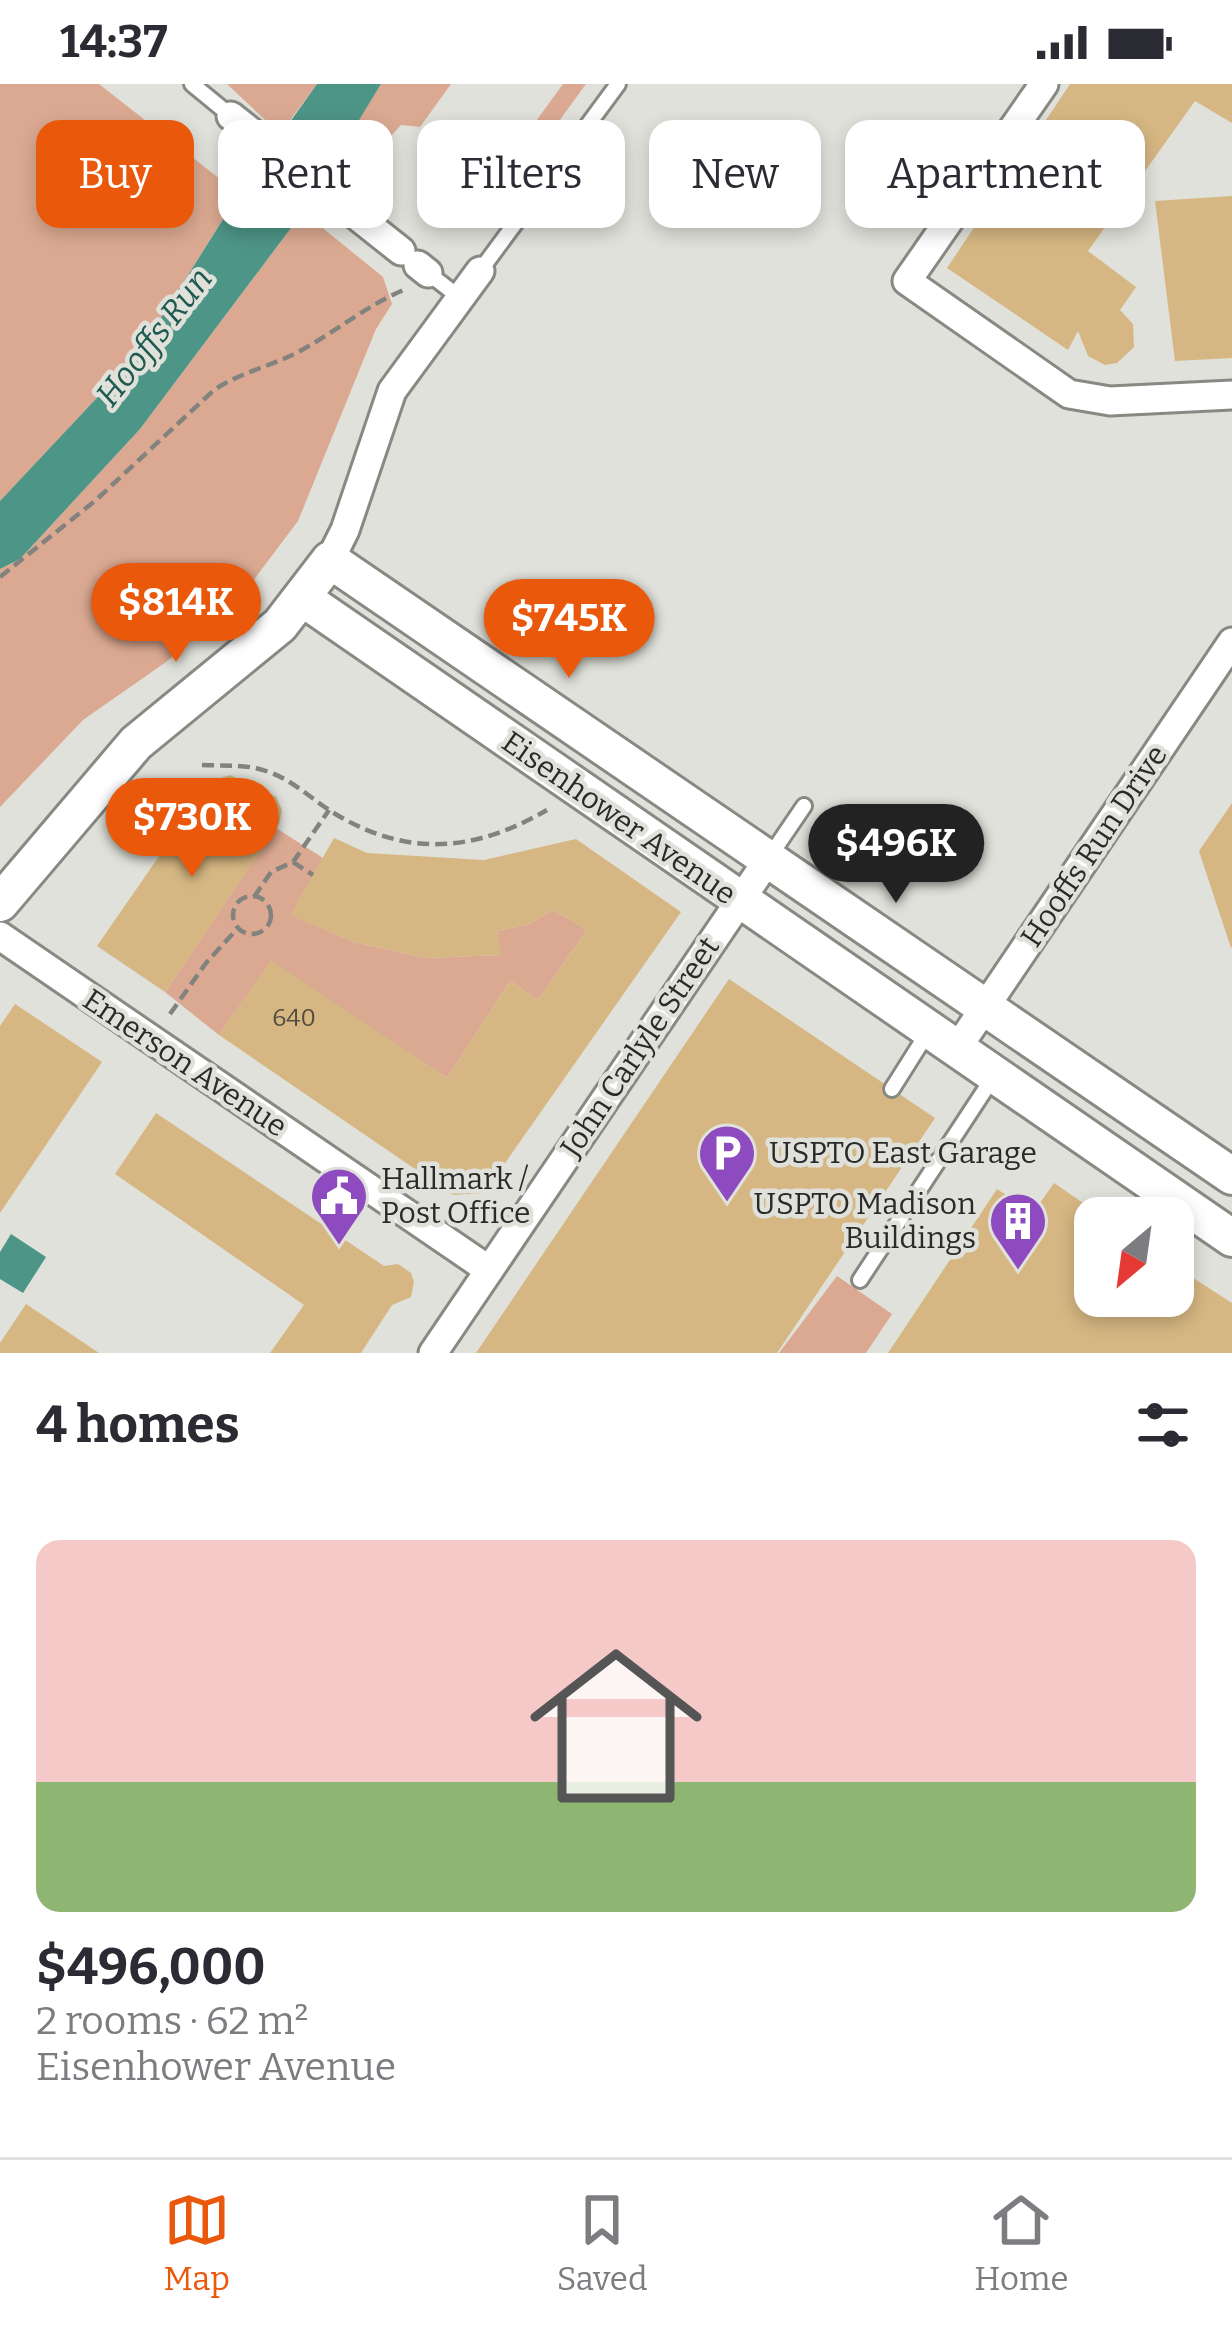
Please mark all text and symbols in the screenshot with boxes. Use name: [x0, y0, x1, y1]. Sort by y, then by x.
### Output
text: 14:37: [60, 15, 167, 69]
chip: Buy: [36, 120, 194, 228]
chip: Rent: [218, 120, 393, 228]
chip: Filters: [417, 120, 625, 228]
chip: New: [649, 120, 821, 228]
chip: Apartment: [845, 120, 1145, 228]
water label: Hooffs Run: [87, 260, 221, 414]
pin: $814K: [92, 563, 260, 665]
text: $814K: [118, 579, 234, 625]
pin: $745K: [485, 579, 653, 681]
text: $745K: [511, 595, 627, 641]
street label: Eisenhower Avenue: [495, 724, 743, 912]
street label: Hooffs Run Drive: [1013, 738, 1175, 954]
pin: $730K: [108, 778, 276, 880]
text: $730K: [133, 794, 251, 840]
pin: $496K: [812, 804, 980, 906]
text: $496K: [835, 820, 957, 866]
street label: John Carlyle Street: [552, 930, 727, 1165]
street label: Emerson Avenue: [76, 981, 294, 1145]
house number: 640: [272, 1004, 316, 1032]
parking icon: USPTO East Garage: [696, 1122, 758, 1204]
place label: USPTO East Garage: [769, 1135, 1037, 1171]
place label: Hallmark / Post Office: [381, 1161, 530, 1231]
public building icon: Hallmark / Post Office: [308, 1165, 370, 1247]
place label: USPTO Madison Buildings: [754, 1186, 976, 1256]
building icon: USPTO Madison Buildings: [987, 1190, 1049, 1272]
north arrow: [1074, 1197, 1194, 1317]
map controls: [1074, 1197, 1194, 1317]
icon: filters: [1130, 1392, 1196, 1458]
text: 4 homes: [36, 1394, 240, 1456]
icon: home: [508, 1618, 724, 1834]
text: $496,000: [36, 1936, 266, 1998]
text: 2 rooms · 62 m²: [36, 1998, 308, 2044]
text: Eisenhower Avenue: [36, 2044, 396, 2090]
tab: Map: [163, 2187, 230, 2299]
tab: Saved: [557, 2187, 647, 2299]
tab: Home: [974, 2187, 1069, 2299]

